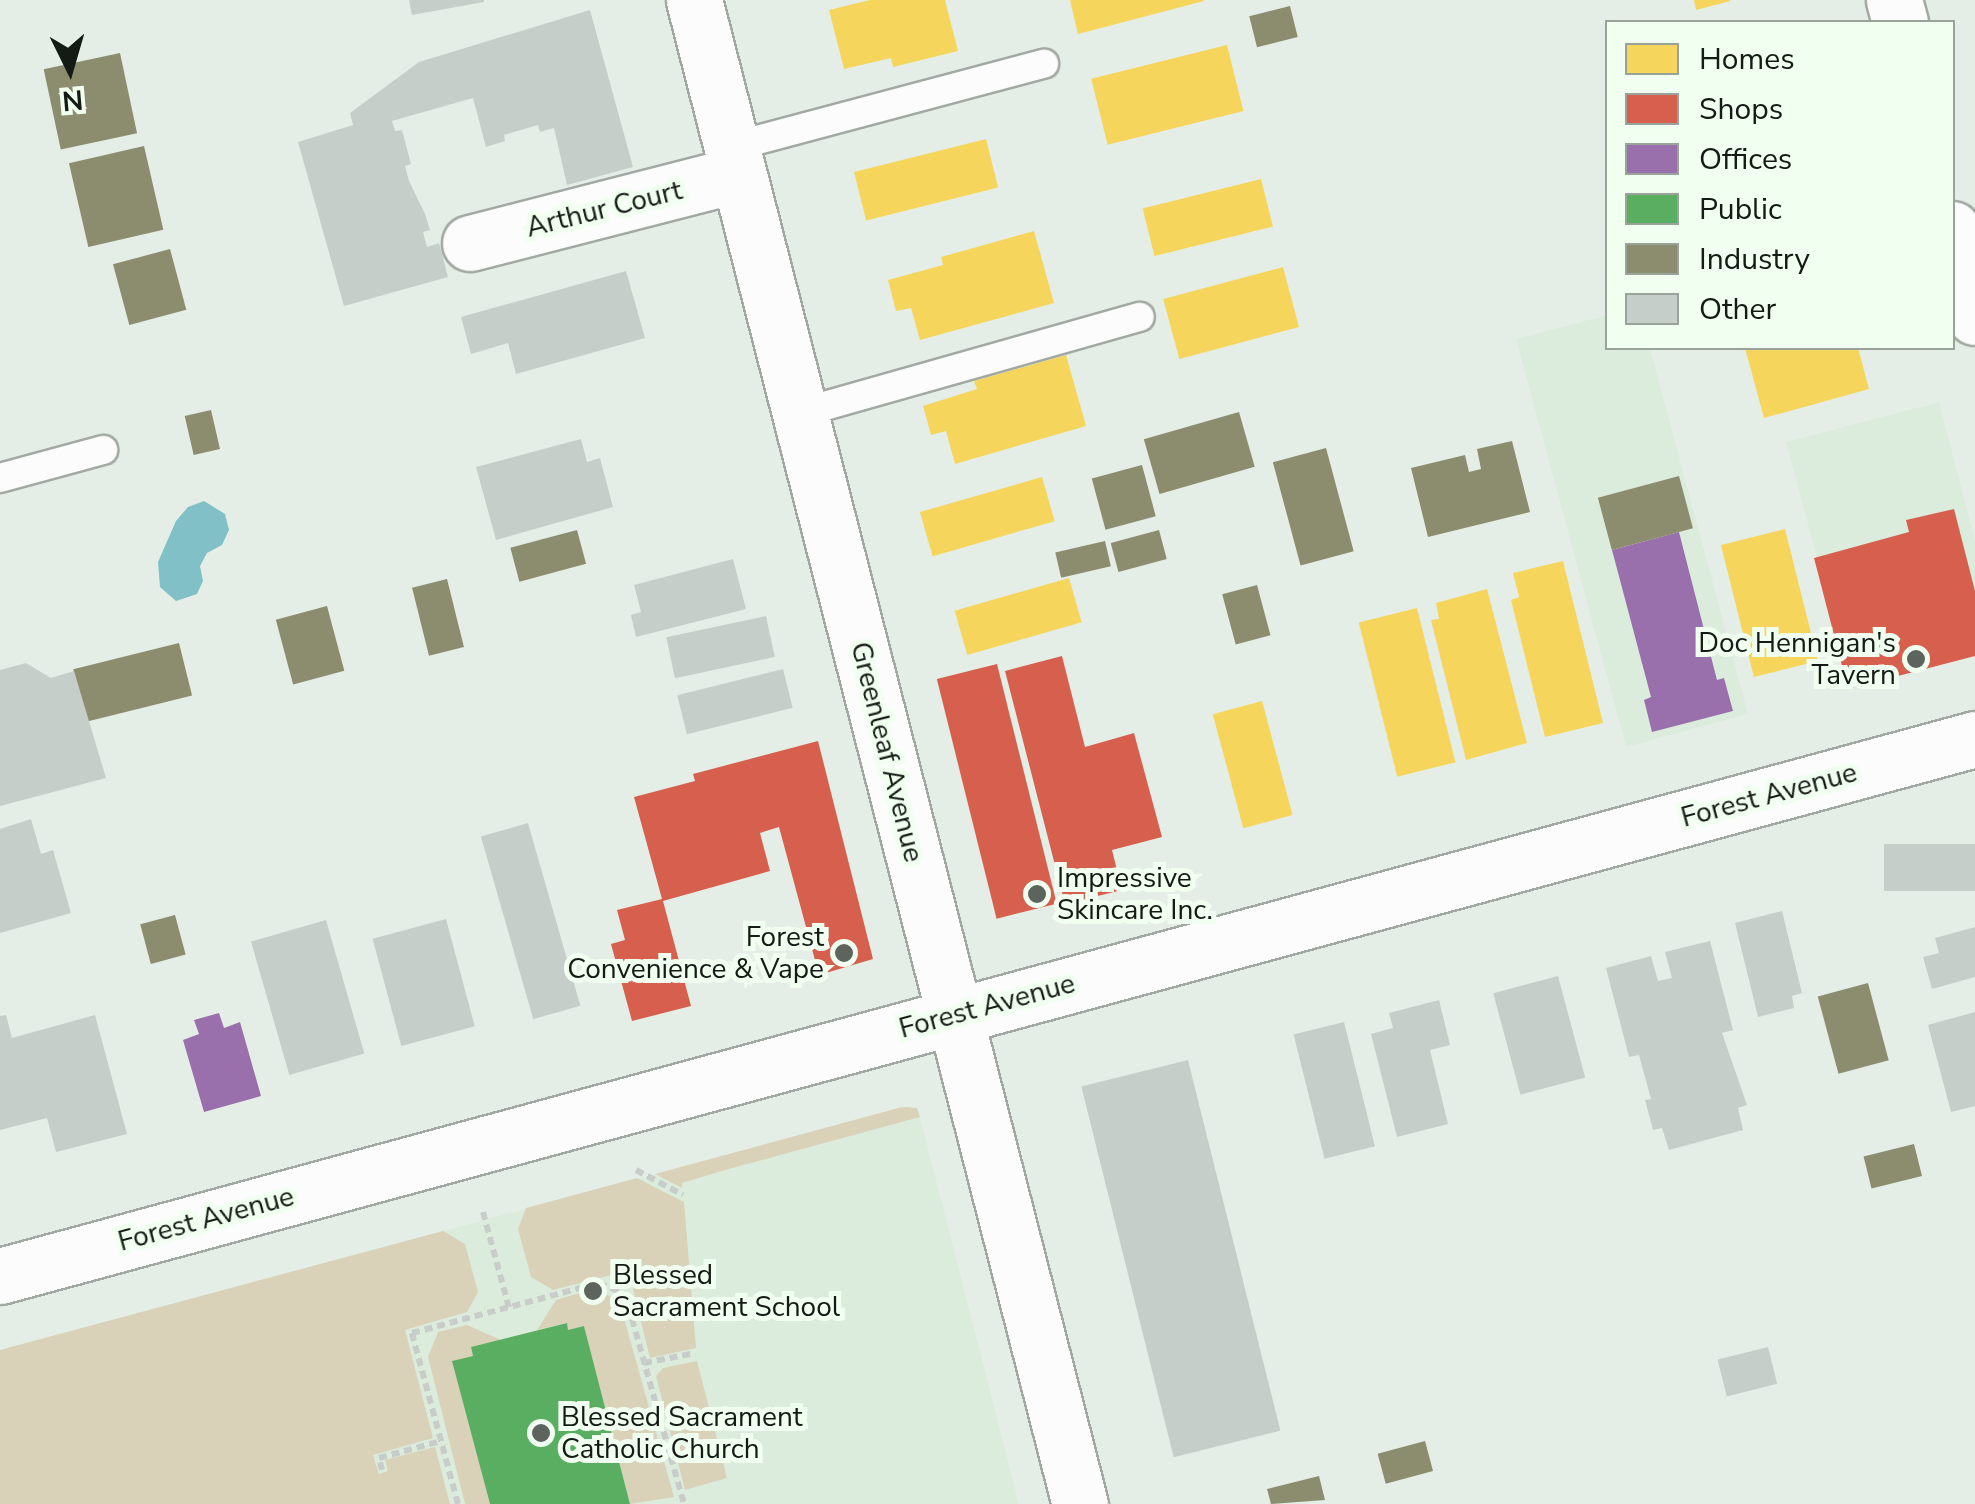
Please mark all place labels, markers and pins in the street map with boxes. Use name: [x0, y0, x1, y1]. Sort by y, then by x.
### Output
place label: Doc Hennigan's Tavern: [1698, 626, 1896, 692]
marker: Doc Hennigan's Tavern: [1905, 648, 1927, 670]
place label: Impressive Skincare Inc.: [1057, 861, 1213, 927]
marker: Impressive Skincare Inc.: [1026, 883, 1048, 905]
place label: Forest Convenience & Vape: [567, 920, 824, 986]
marker: Forest Convenience & Vape: [833, 942, 855, 964]
place label: Blessed Sacrament School: [613, 1258, 840, 1324]
marker: Blessed Sacrament School: [582, 1280, 604, 1302]
place label: Blessed Sacrament Catholic Church: [561, 1400, 803, 1466]
marker: Blessed Sacrament Catholic Church: [530, 1422, 552, 1444]

